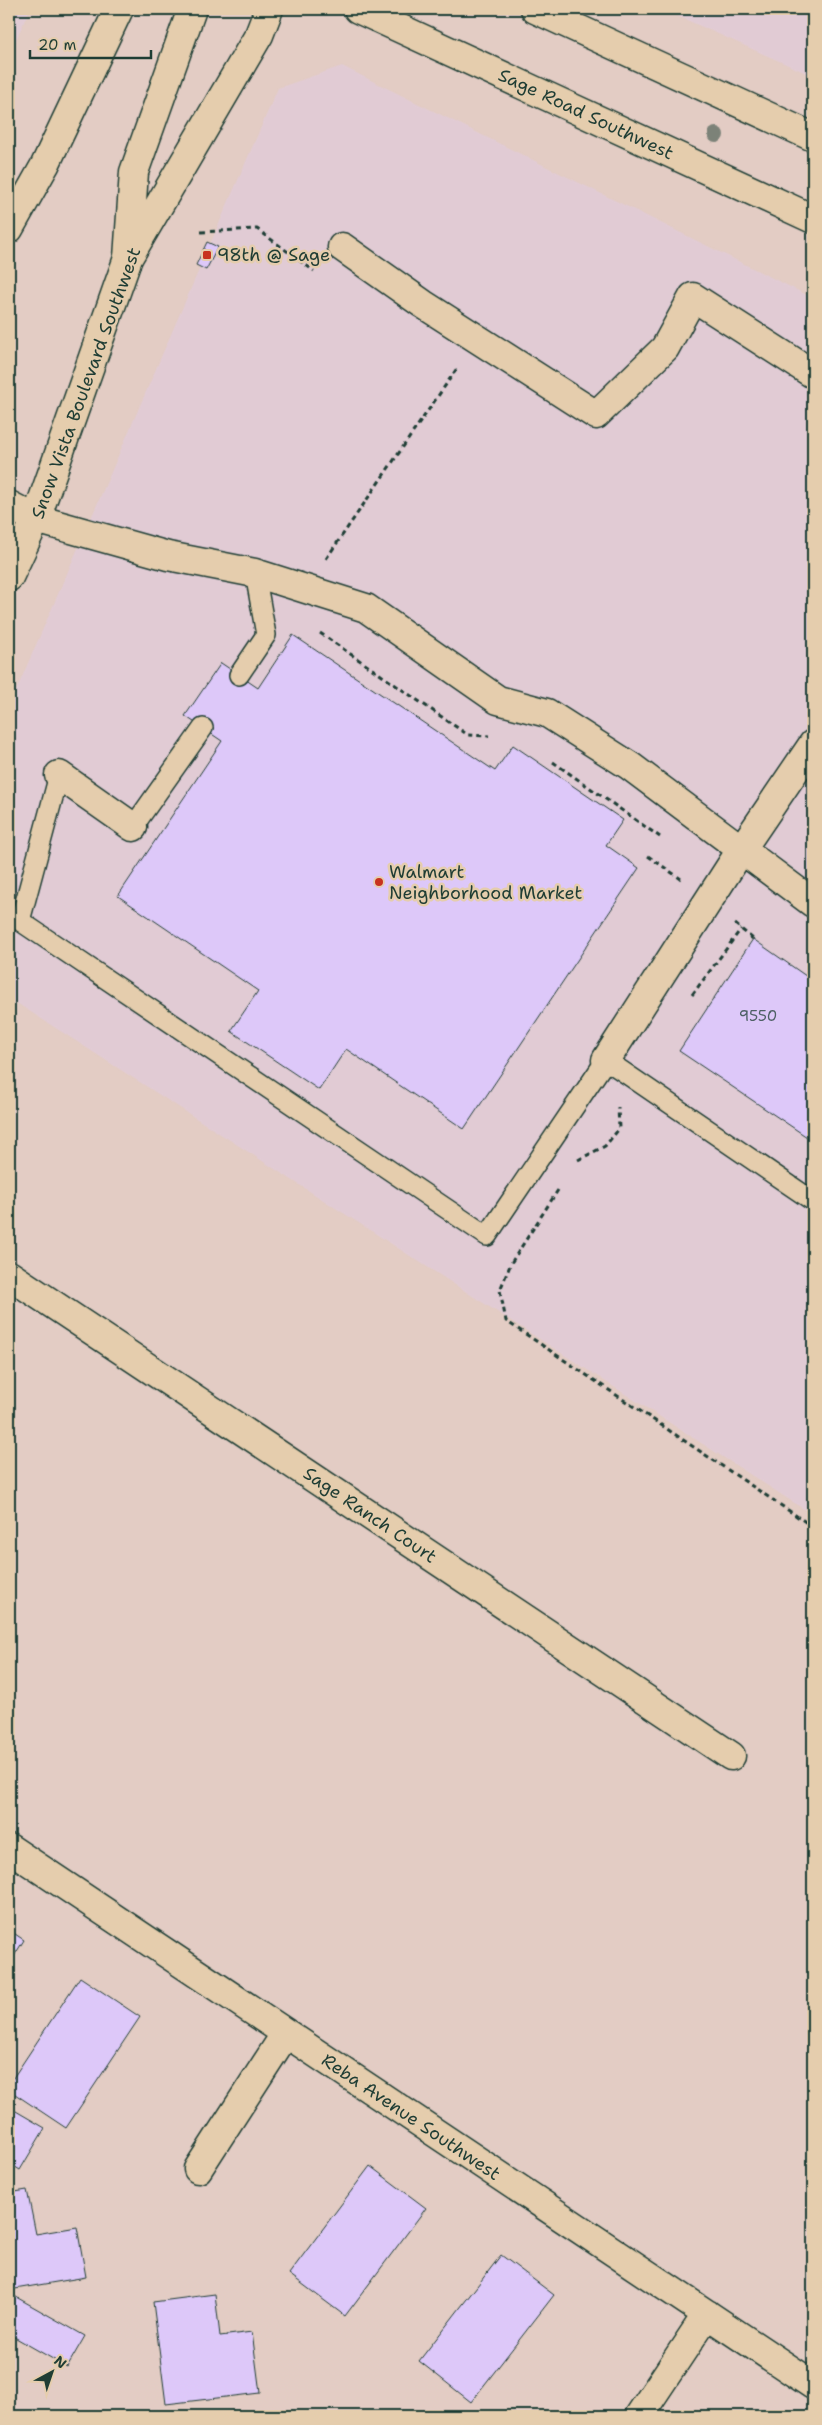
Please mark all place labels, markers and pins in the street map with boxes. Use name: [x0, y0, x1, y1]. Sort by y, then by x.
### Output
place label: 98th @ Sage: [217, 243, 330, 267]
marker: 98th @ Sage: [201, 249, 213, 261]
place label: Walmart Neighborhood Market: [389, 860, 583, 905]
marker: Walmart Neighborhood Market: [373, 876, 385, 888]

